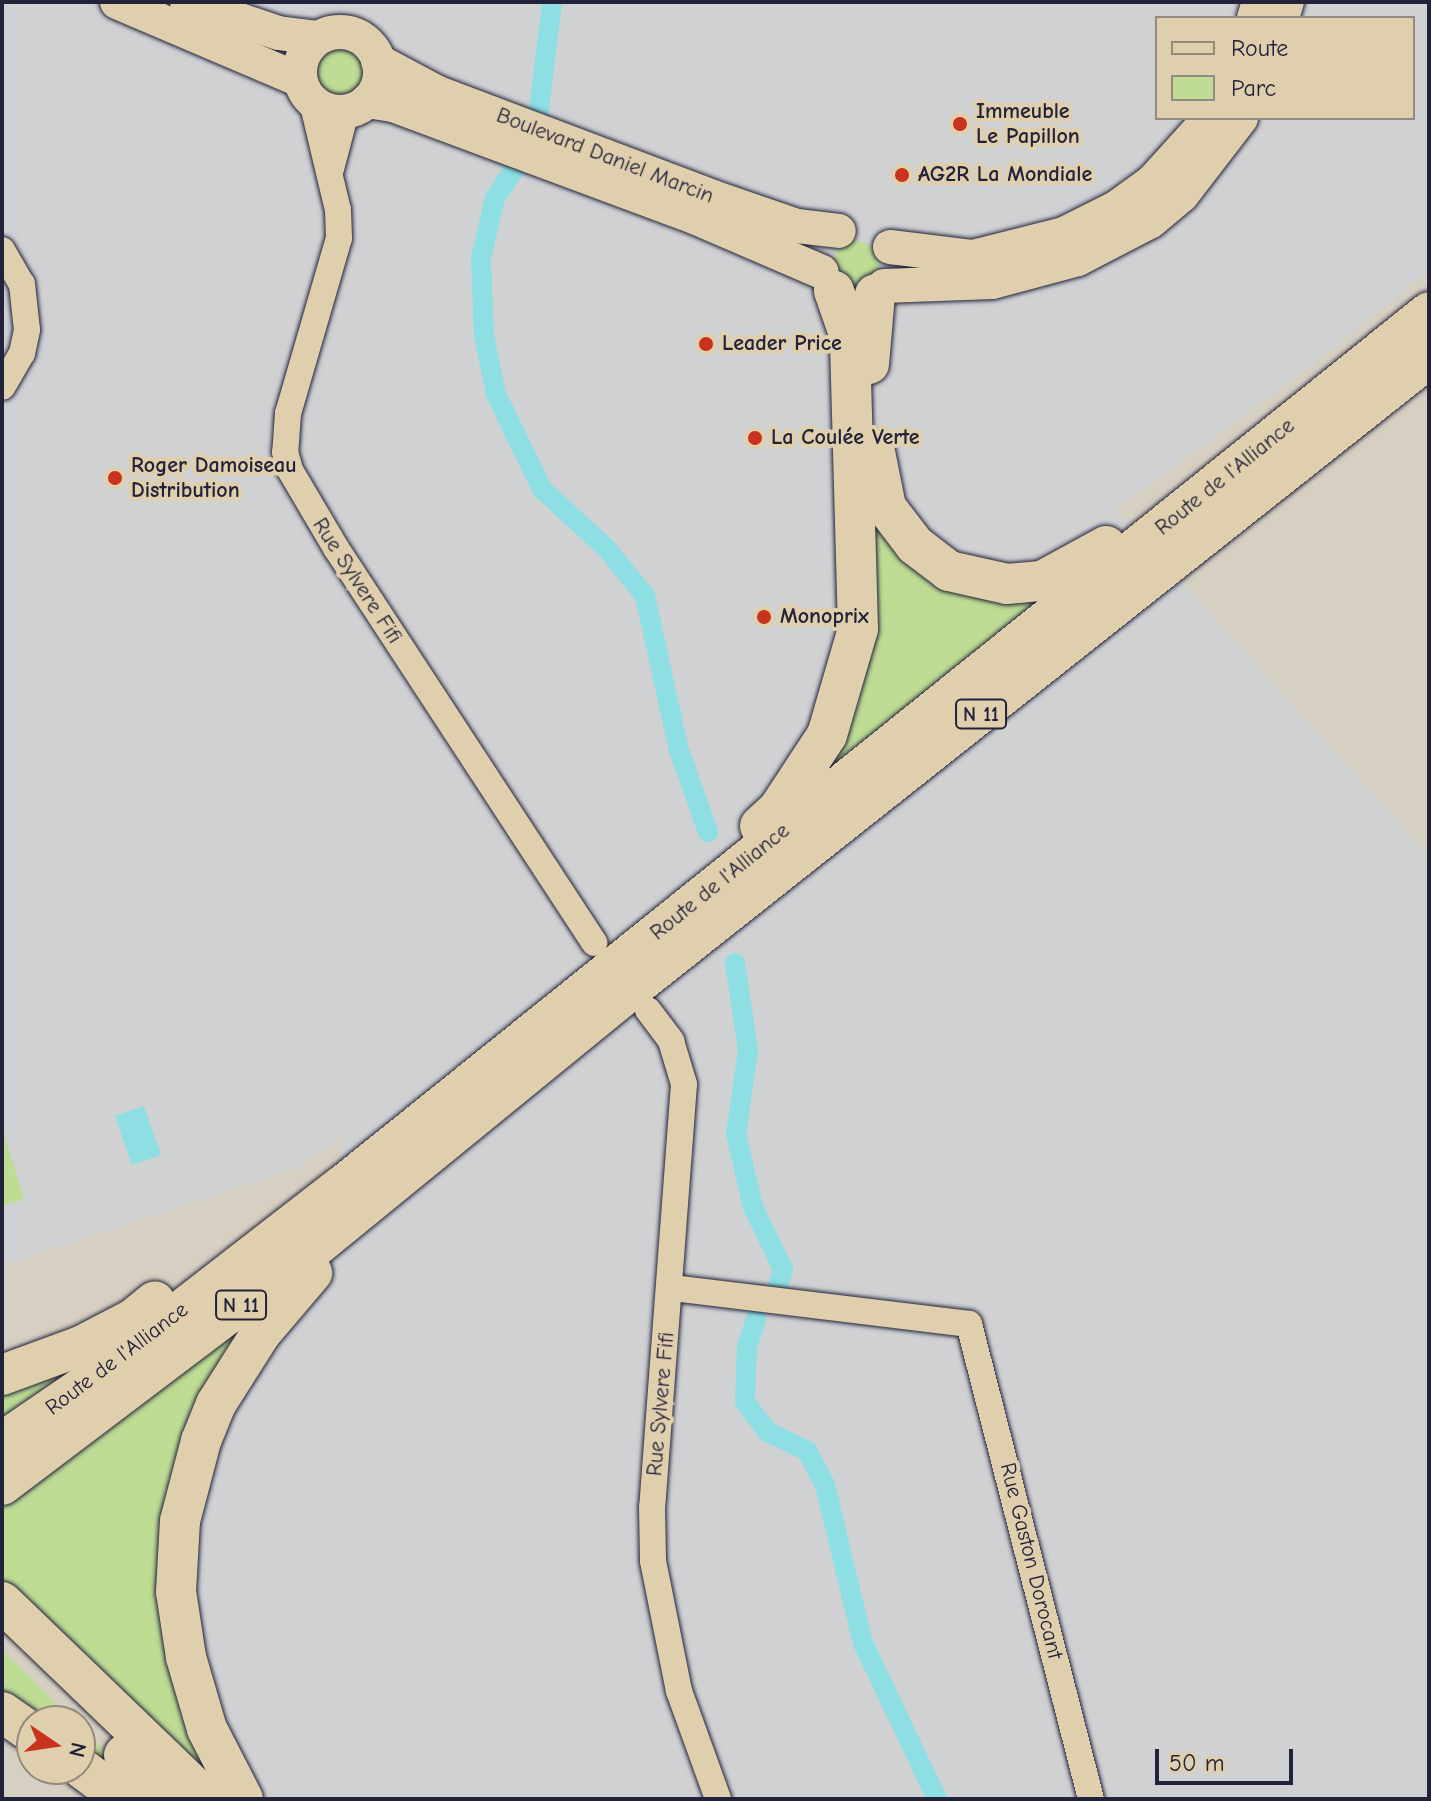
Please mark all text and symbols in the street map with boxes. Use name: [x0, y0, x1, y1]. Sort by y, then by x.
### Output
legend: [1155, 16, 1415, 120]
text: Route: [1231, 34, 1288, 62]
text: Parc: [1231, 74, 1276, 102]
place label: Immeuble Le Papillon: [976, 98, 1080, 150]
street label: Boulevard Daniel Marcin: [493, 102, 717, 210]
marker: Immeuble Le Papillon: [951, 115, 969, 133]
place label: AG2R La Mondiale: [918, 162, 1092, 188]
marker: AG2R La Mondiale: [893, 166, 911, 184]
place label: Leader Price: [722, 331, 842, 357]
marker: Leader Price: [697, 335, 715, 353]
street label: Route de l'Alliance: [1150, 413, 1300, 541]
place label: La Coulée Verte: [771, 425, 920, 451]
marker: La Coulée Verte: [746, 429, 764, 447]
place label: Roger Damoiseau Distribution: [131, 452, 297, 504]
marker: Roger Damoiseau Distribution: [106, 469, 124, 487]
street label: Rue Sylvere Fifi: [306, 513, 408, 649]
place label: Monoprix: [780, 604, 869, 630]
marker: Monoprix: [755, 608, 773, 626]
road number: N 11: [955, 698, 1007, 730]
street label: Route de l'Alliance: [645, 818, 795, 946]
road number: N 11: [215, 1289, 267, 1321]
street label: Route de l'Alliance: [41, 1297, 193, 1421]
street label: Rue Sylvere Fifi: [642, 1331, 680, 1477]
street label: Rue Gaston Dorocant: [994, 1460, 1068, 1662]
north arrow: [16, 1705, 96, 1785]
scale bar: [1159, 1733, 1297, 1783]
text: N: [63, 1740, 92, 1760]
text: 50 m: [1169, 1749, 1225, 1777]

